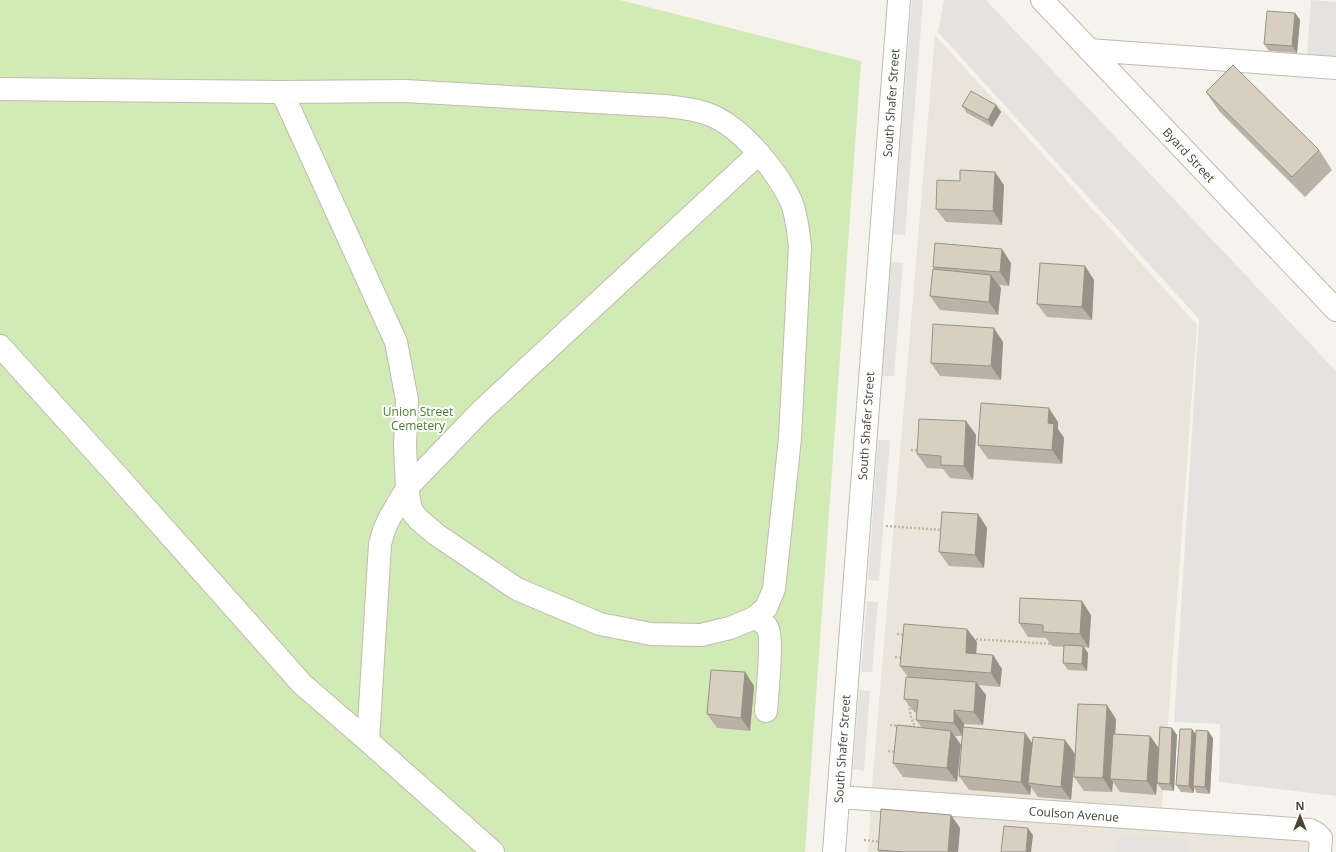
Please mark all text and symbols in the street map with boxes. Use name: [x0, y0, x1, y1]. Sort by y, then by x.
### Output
street label: South Shafer Street: [879, 48, 903, 158]
street label: Byard Street: [1159, 124, 1219, 186]
street label: South Shafer Street: [854, 371, 878, 481]
park label: Union Street Cemetery: [383, 403, 453, 434]
street label: South Shafer Street: [830, 694, 854, 804]
north arrow: [1280, 796, 1320, 836]
text: N: [1296, 798, 1304, 813]
street label: Coulson Avenue: [1028, 802, 1120, 826]

